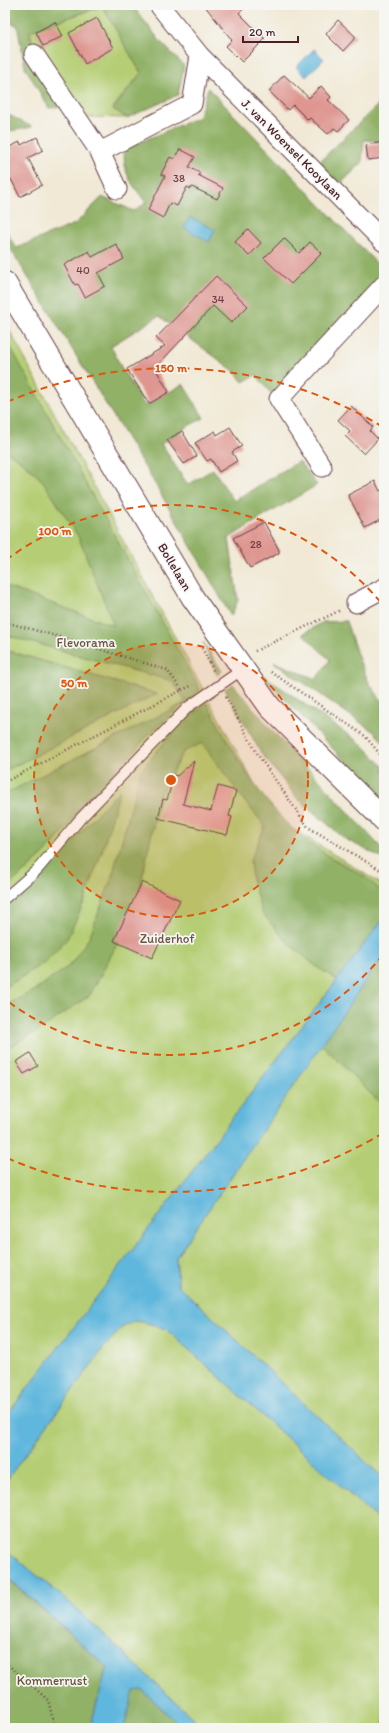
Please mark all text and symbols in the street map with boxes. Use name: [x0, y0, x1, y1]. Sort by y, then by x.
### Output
scale bar: [243, 18, 298, 44]
text: 20 m: [249, 25, 276, 39]
street label: J. van Woensel Kooylaan: [238, 95, 346, 203]
house number: 38: [173, 172, 185, 185]
house number: 40: [76, 264, 90, 277]
house number: 34: [212, 293, 225, 306]
text: 150 m: [155, 361, 188, 375]
text: 100 m: [38, 524, 72, 538]
house number: 28: [250, 538, 262, 551]
street label: Bollelaan: [155, 540, 195, 594]
park label: Flevorama: [57, 635, 116, 650]
text: 50 m: [61, 676, 88, 690]
centre of rings: [164, 773, 178, 787]
park label: Zuiderhof: [140, 931, 194, 946]
park label: Kommerrust: [17, 1673, 87, 1688]

